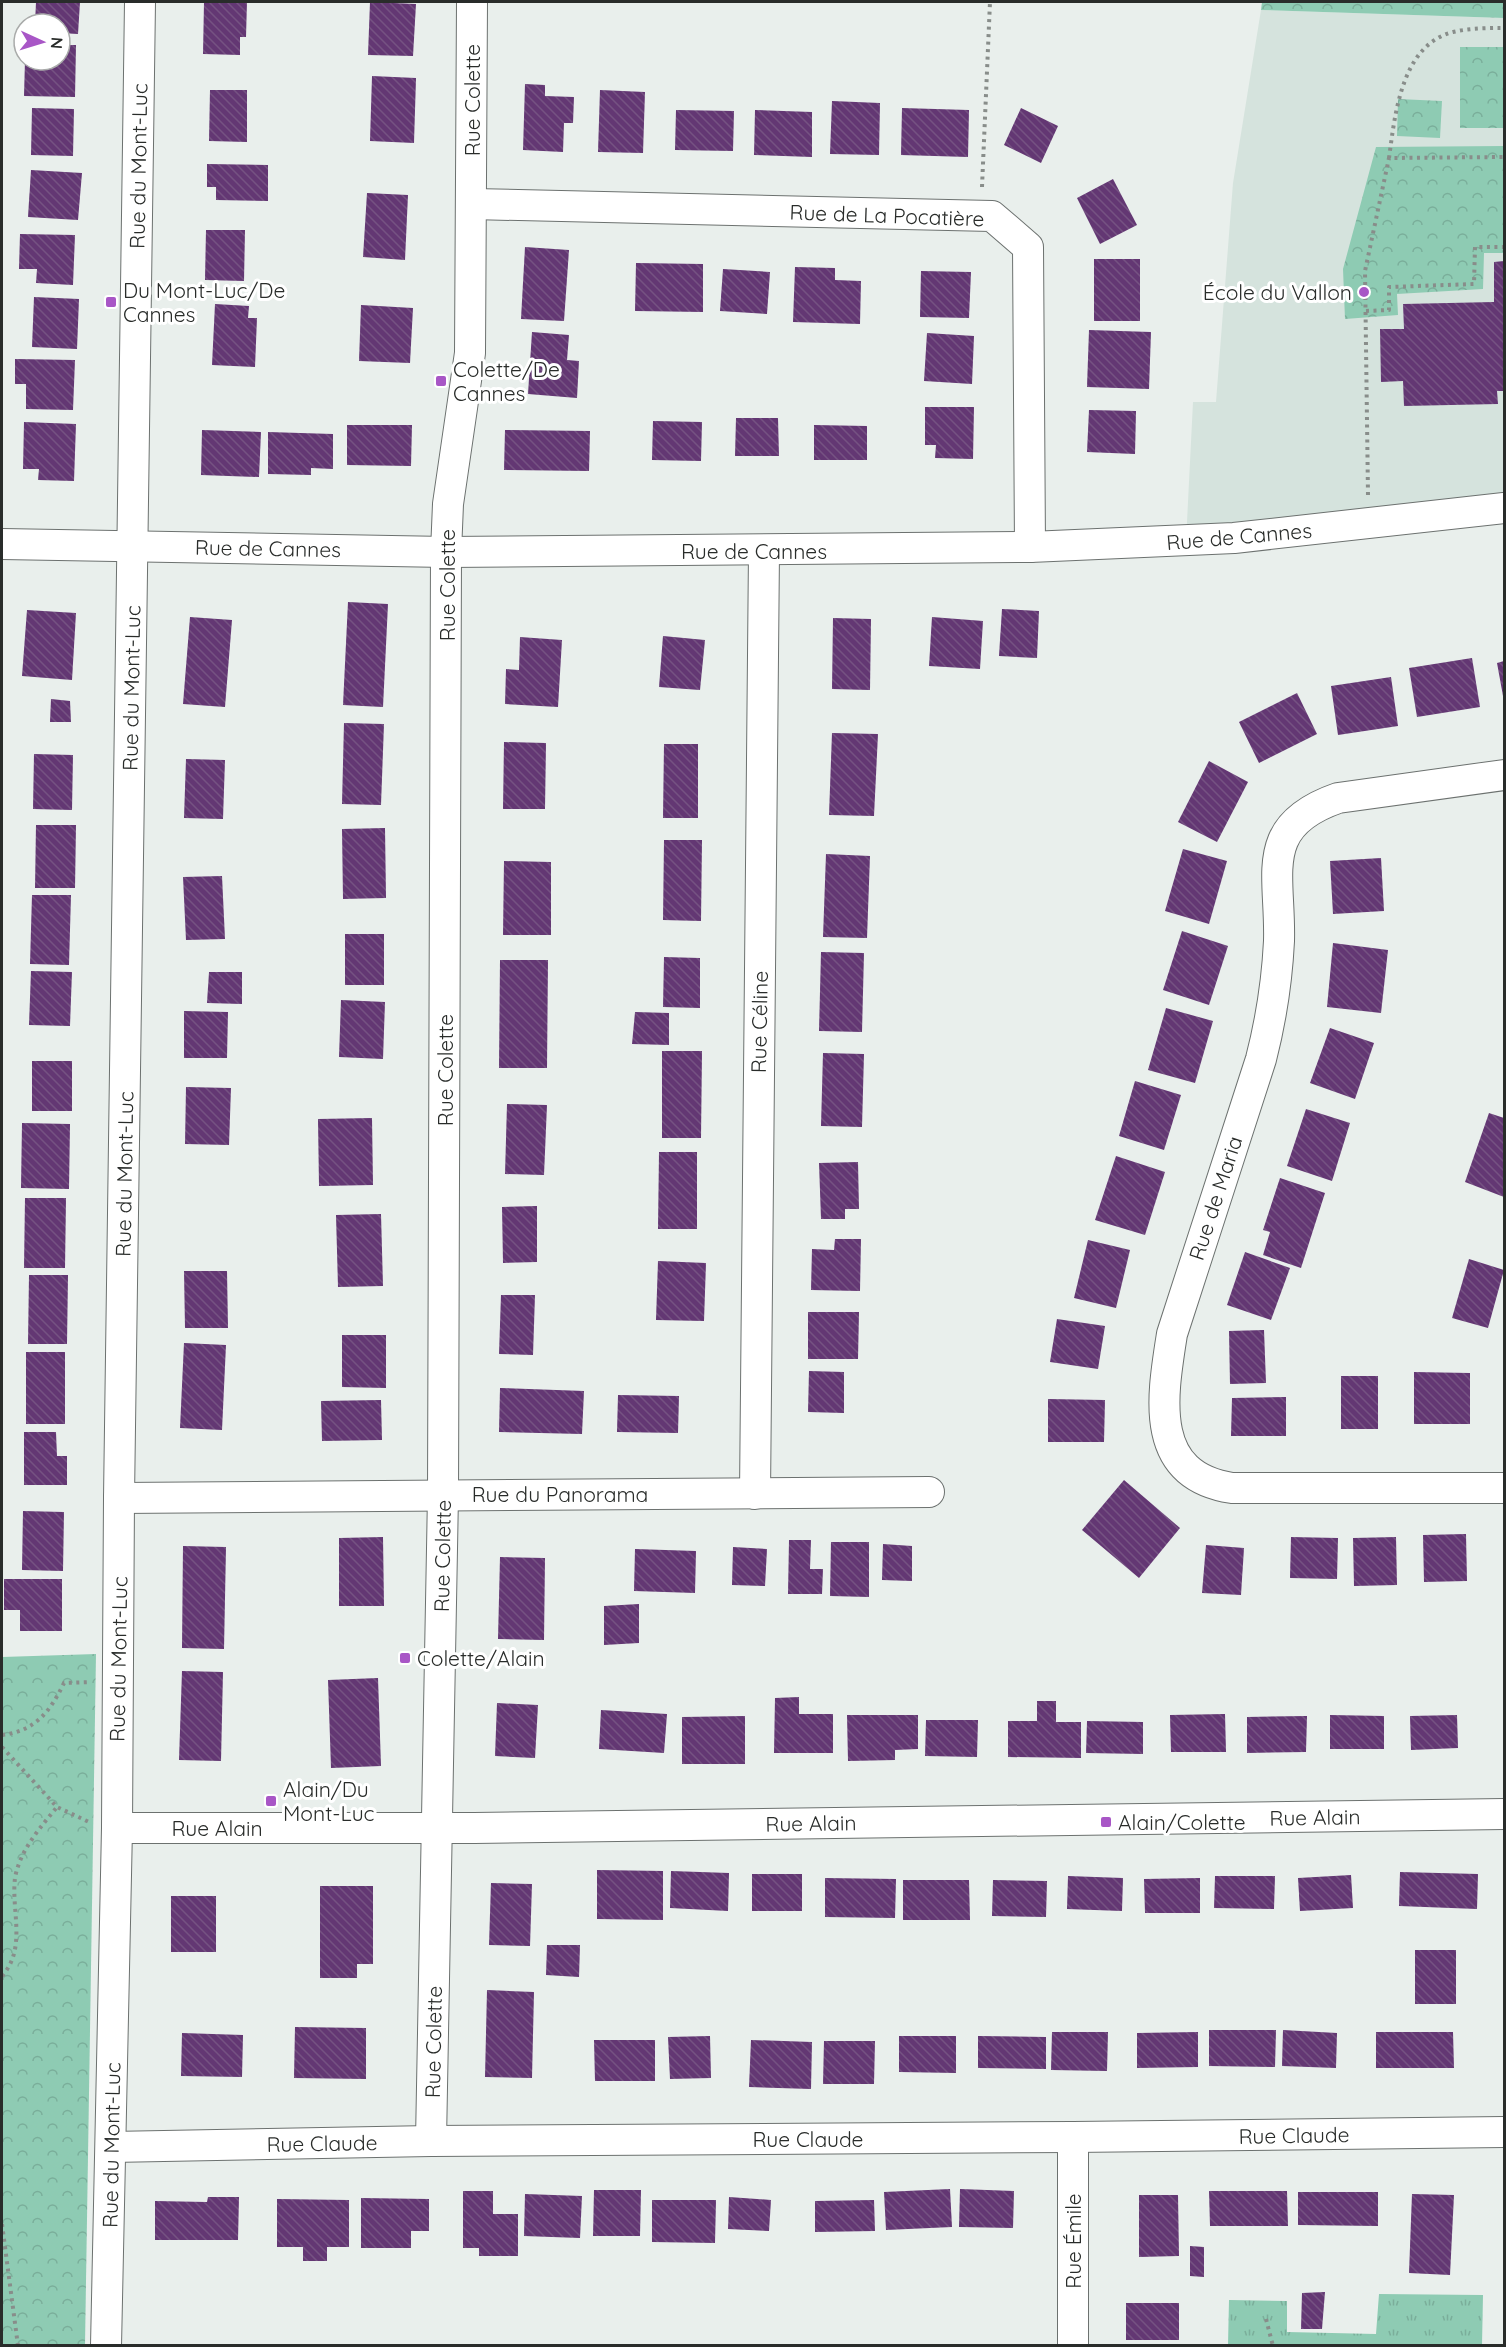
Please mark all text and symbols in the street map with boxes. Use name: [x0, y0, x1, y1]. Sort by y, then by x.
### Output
north arrow: [12, 12, 72, 72]
text: N: [47, 36, 67, 50]
street label: Rue Colette: [459, 44, 485, 156]
street label: Rue du Mont-Luc: [124, 83, 152, 249]
street label: Rue de La Pocatière: [789, 199, 985, 231]
place label: Du Mont-Luc/De Cannes: [123, 277, 285, 327]
place label: École du Vallon: [1203, 279, 1352, 305]
marker: École du Vallon: [1357, 285, 1371, 299]
marker: Du Mont-Luc/De Cannes: [104, 295, 118, 309]
place label: Colette/De Cannes: [453, 356, 560, 406]
marker: Colette/De Cannes: [434, 374, 448, 388]
street label: Rue de Cannes: [1165, 517, 1313, 555]
street label: Rue Colette: [434, 529, 460, 641]
street label: Rue de Cannes: [195, 534, 341, 562]
street label: Rue de Cannes: [681, 538, 827, 564]
street label: Rue du Mont-Luc: [117, 605, 145, 771]
street label: Rue Céline: [745, 971, 773, 1073]
street label: Rue Colette: [432, 1014, 458, 1126]
street label: Rue du Mont-Luc: [110, 1091, 138, 1257]
street label: Rue de Maria: [1183, 1133, 1247, 1263]
street label: Rue du Panorama: [472, 1481, 648, 1507]
street label: Rue Colette: [428, 1500, 456, 1612]
street label: Rue du Mont-Luc: [104, 1576, 132, 1742]
place label: Colette/Alain: [417, 1645, 545, 1671]
marker: Colette/Alain: [398, 1651, 412, 1665]
place label: Alain/Du Mont-Luc: [283, 1776, 375, 1826]
marker: Alain/Du Mont-Luc: [264, 1794, 278, 1808]
street label: Rue Alain: [1269, 1803, 1361, 1831]
street label: Rue Alain: [765, 1809, 857, 1837]
place label: Alain/Colette: [1118, 1809, 1246, 1835]
street label: Rue Alain: [171, 1815, 263, 1841]
marker: Alain/Colette: [1099, 1815, 1113, 1829]
street label: Rue Colette: [419, 1986, 447, 2098]
street label: Rue du Mont-Luc: [97, 2062, 125, 2228]
street label: Rue Claude: [1238, 2121, 1350, 2149]
street label: Rue Claude: [752, 2126, 864, 2152]
street label: Rue Claude: [266, 2129, 378, 2157]
street label: Rue Émile: [1060, 2193, 1086, 2289]

